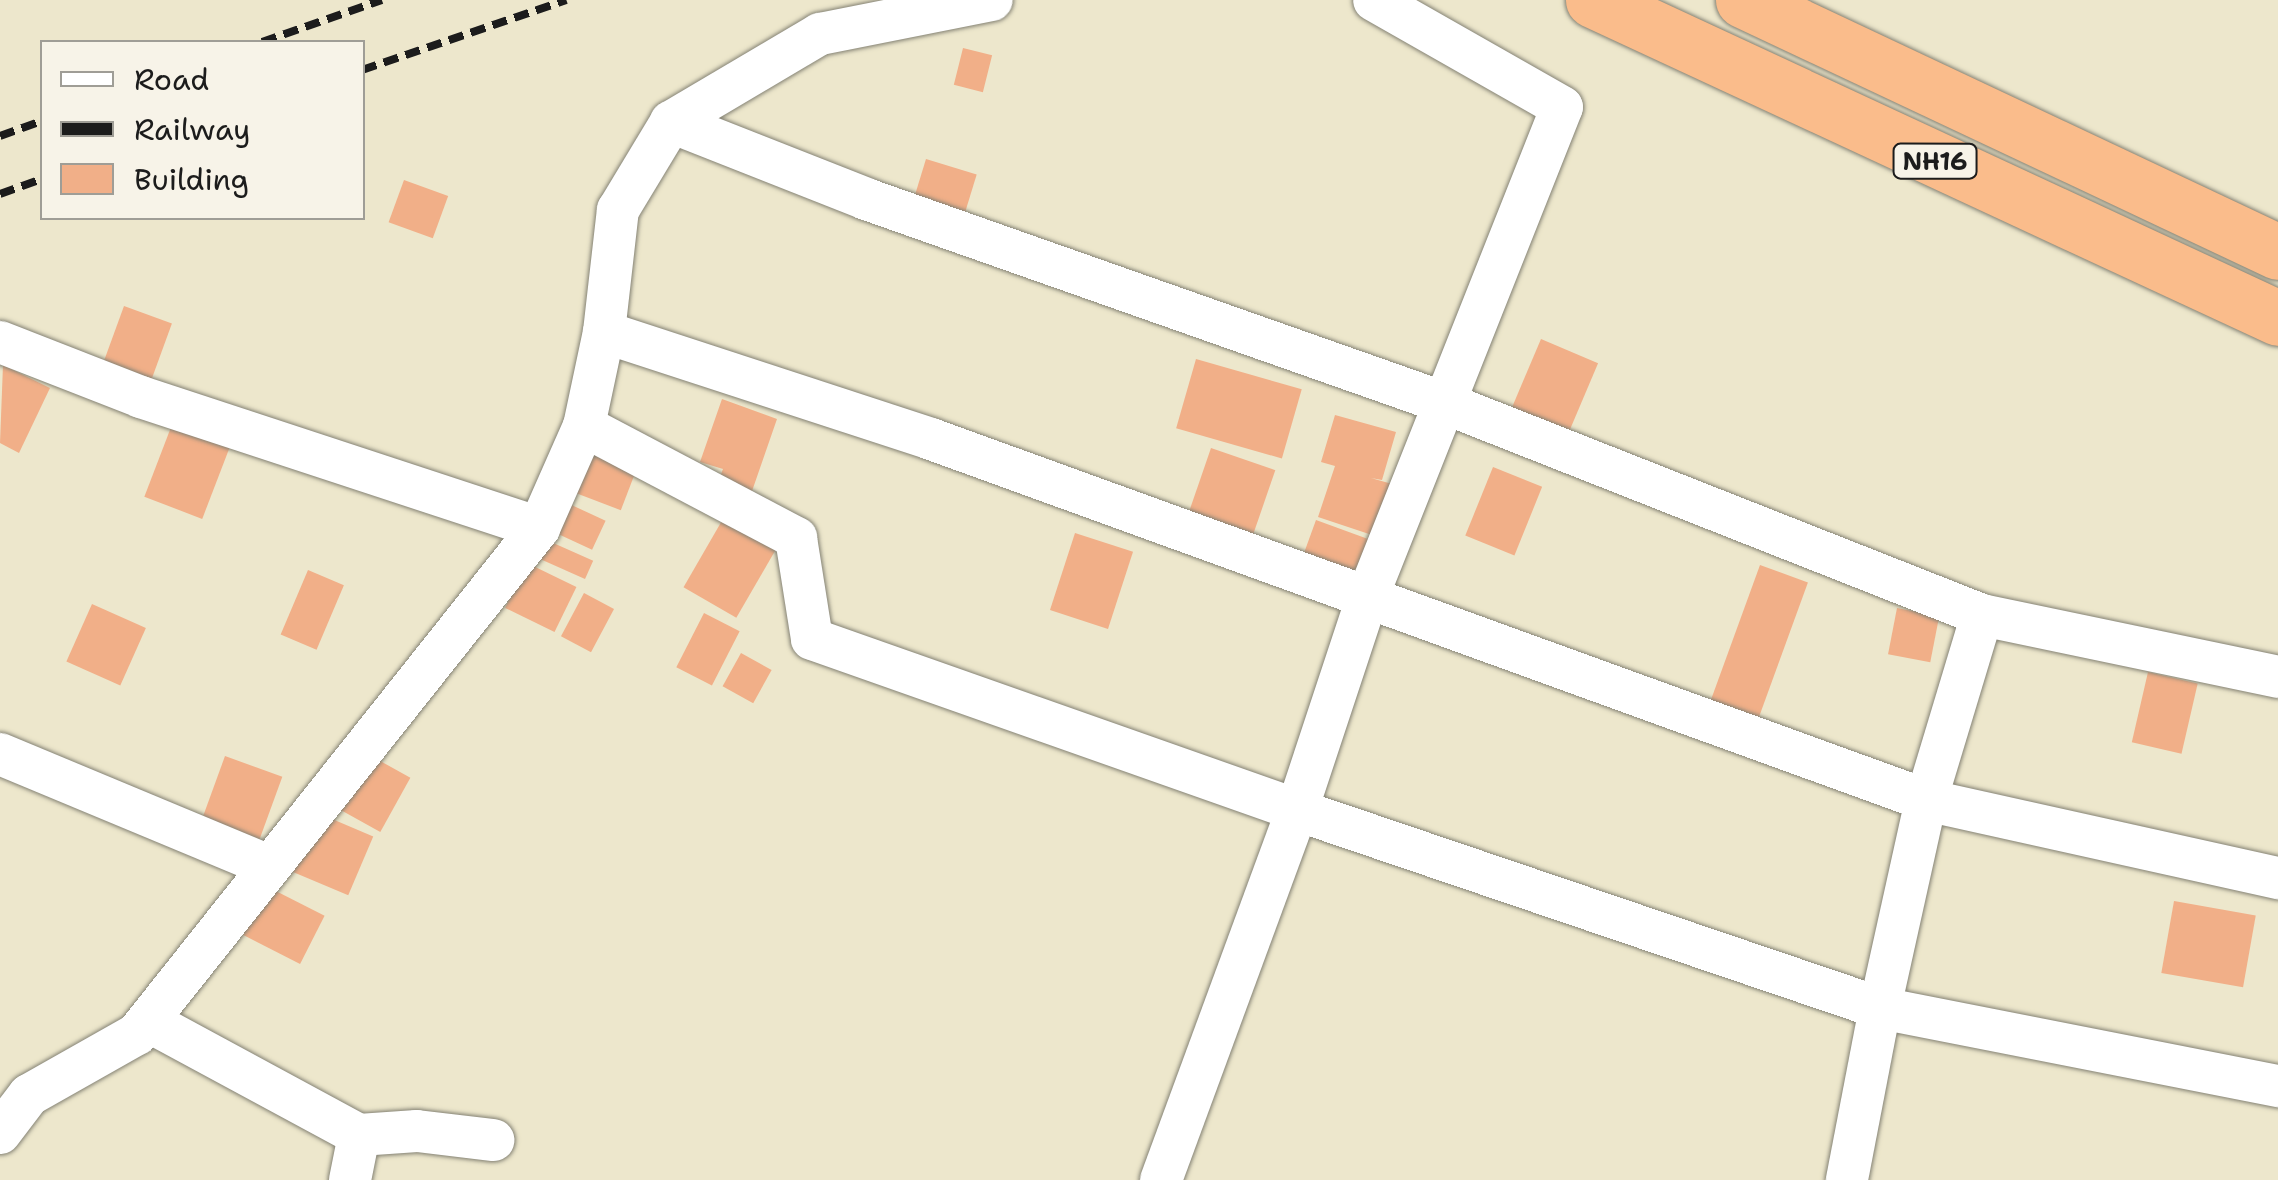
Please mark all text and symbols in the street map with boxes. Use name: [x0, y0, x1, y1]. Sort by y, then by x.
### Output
legend: [40, 40, 365, 220]
text: Road: [134, 59, 209, 100]
text: Railway: [134, 109, 250, 150]
road number: NH16: [1892, 141, 1978, 181]
text: Building: [134, 159, 249, 200]

